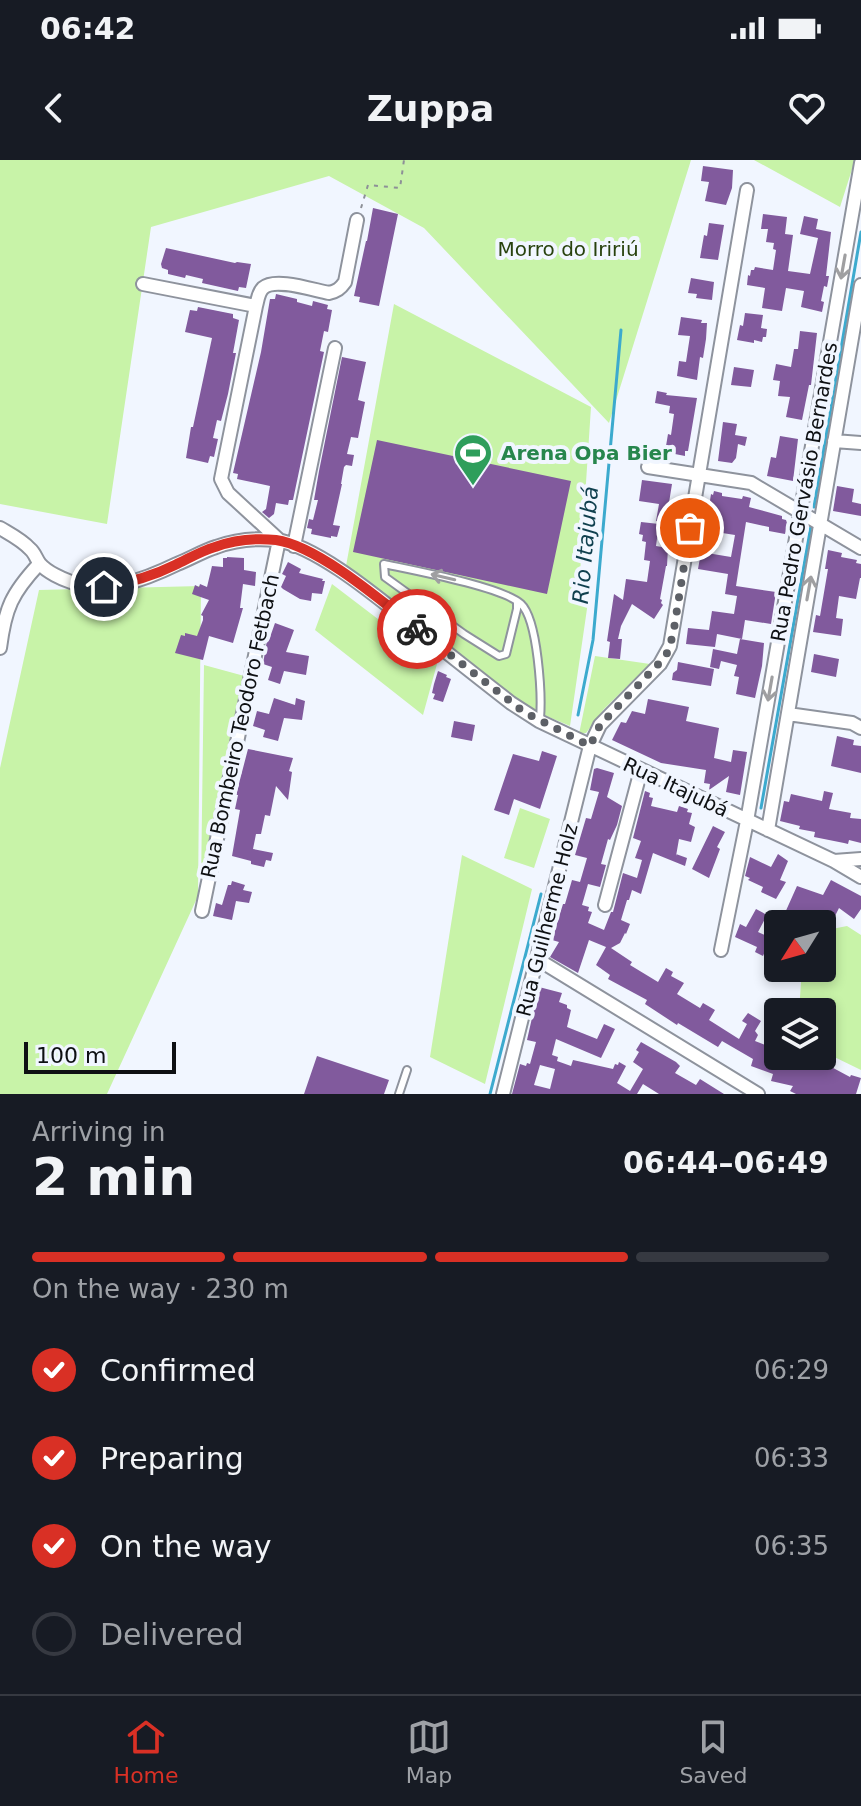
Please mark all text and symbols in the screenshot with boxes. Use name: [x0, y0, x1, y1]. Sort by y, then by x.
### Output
text: 06:42: [40, 11, 136, 46]
icon: back: [32, 86, 76, 130]
icon: heart: [785, 86, 829, 130]
text: Zuppa: [367, 88, 494, 129]
park label: Morro do Iririú: [497, 237, 639, 261]
one-way arrow: [834, 254, 849, 280]
street label: Rua Pedro Gervásio Bernardes: [766, 340, 842, 644]
sports icon: Arena Opa Bier: [452, 432, 494, 487]
place label: Arena Opa Bier: [501, 441, 672, 465]
water label: Rio Itajubá: [568, 485, 603, 605]
pin: [656, 494, 724, 562]
icon: bag: [668, 506, 712, 550]
pin: [70, 553, 138, 621]
icon: home: [82, 565, 126, 609]
one-way arrow: [431, 569, 456, 584]
street label: Rua Bombeiro Teodoro Fetbach: [196, 572, 284, 880]
one-way arrow: [802, 576, 817, 601]
courier: [377, 589, 457, 669]
icon: bike: [395, 607, 439, 651]
one-way arrow: [761, 676, 776, 701]
street label: Rua Itajubá: [620, 752, 732, 822]
street label: Rua Guilherme Holz: [511, 821, 583, 1019]
north arrow: [764, 910, 836, 982]
map controls: [764, 910, 836, 1070]
button: layers: [764, 998, 836, 1070]
scale bar: [24, 1038, 176, 1074]
text: 100 m: [36, 1043, 106, 1068]
text: Arriving in: [32, 1117, 166, 1147]
text: 06:44–06:49: [623, 1145, 829, 1180]
text: 2 min: [32, 1147, 195, 1207]
text: On the way · 230 m: [32, 1274, 289, 1304]
icon: check: [32, 1348, 76, 1392]
text: Confirmed: [100, 1353, 256, 1388]
text: 06:29: [754, 1355, 829, 1385]
icon: check: [32, 1436, 76, 1480]
text: Preparing: [100, 1441, 244, 1476]
text: 06:33: [754, 1443, 829, 1473]
icon: check: [32, 1524, 76, 1568]
text: On the way: [100, 1529, 272, 1564]
text: 06:35: [754, 1531, 829, 1561]
text: Delivered: [100, 1617, 244, 1652]
tab: Home: [114, 1715, 179, 1788]
tab: Map: [406, 1715, 452, 1788]
tab: Saved: [679, 1715, 747, 1788]

